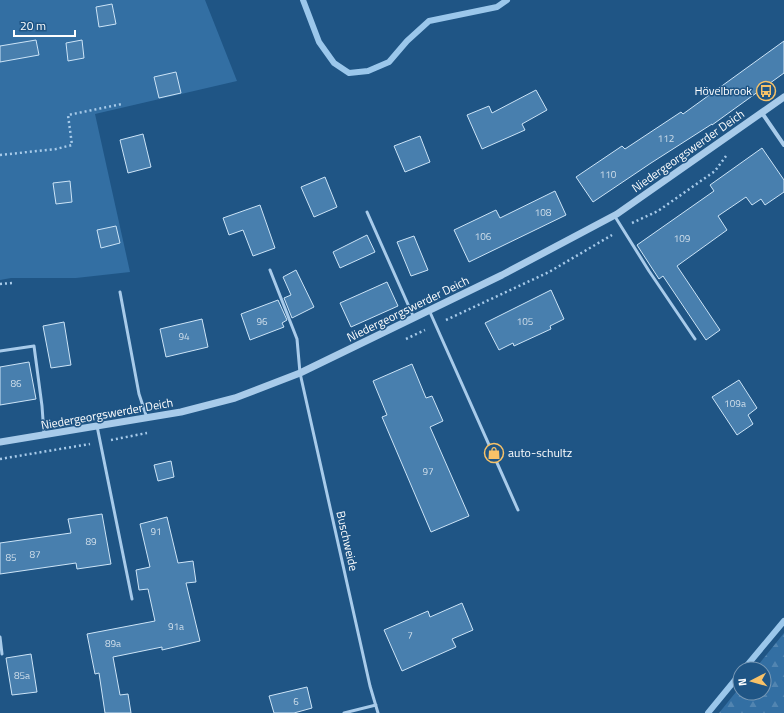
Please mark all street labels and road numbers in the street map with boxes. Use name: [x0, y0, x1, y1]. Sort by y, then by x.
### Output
street label: Niedergeorgswerder Deich: [627, 104, 748, 197]
street label: Niedergeorgswerder Deich: [343, 271, 472, 346]
street label: Niedergeorgswerder Deich: [39, 393, 175, 435]
street label: Buschweide: [331, 509, 364, 573]

